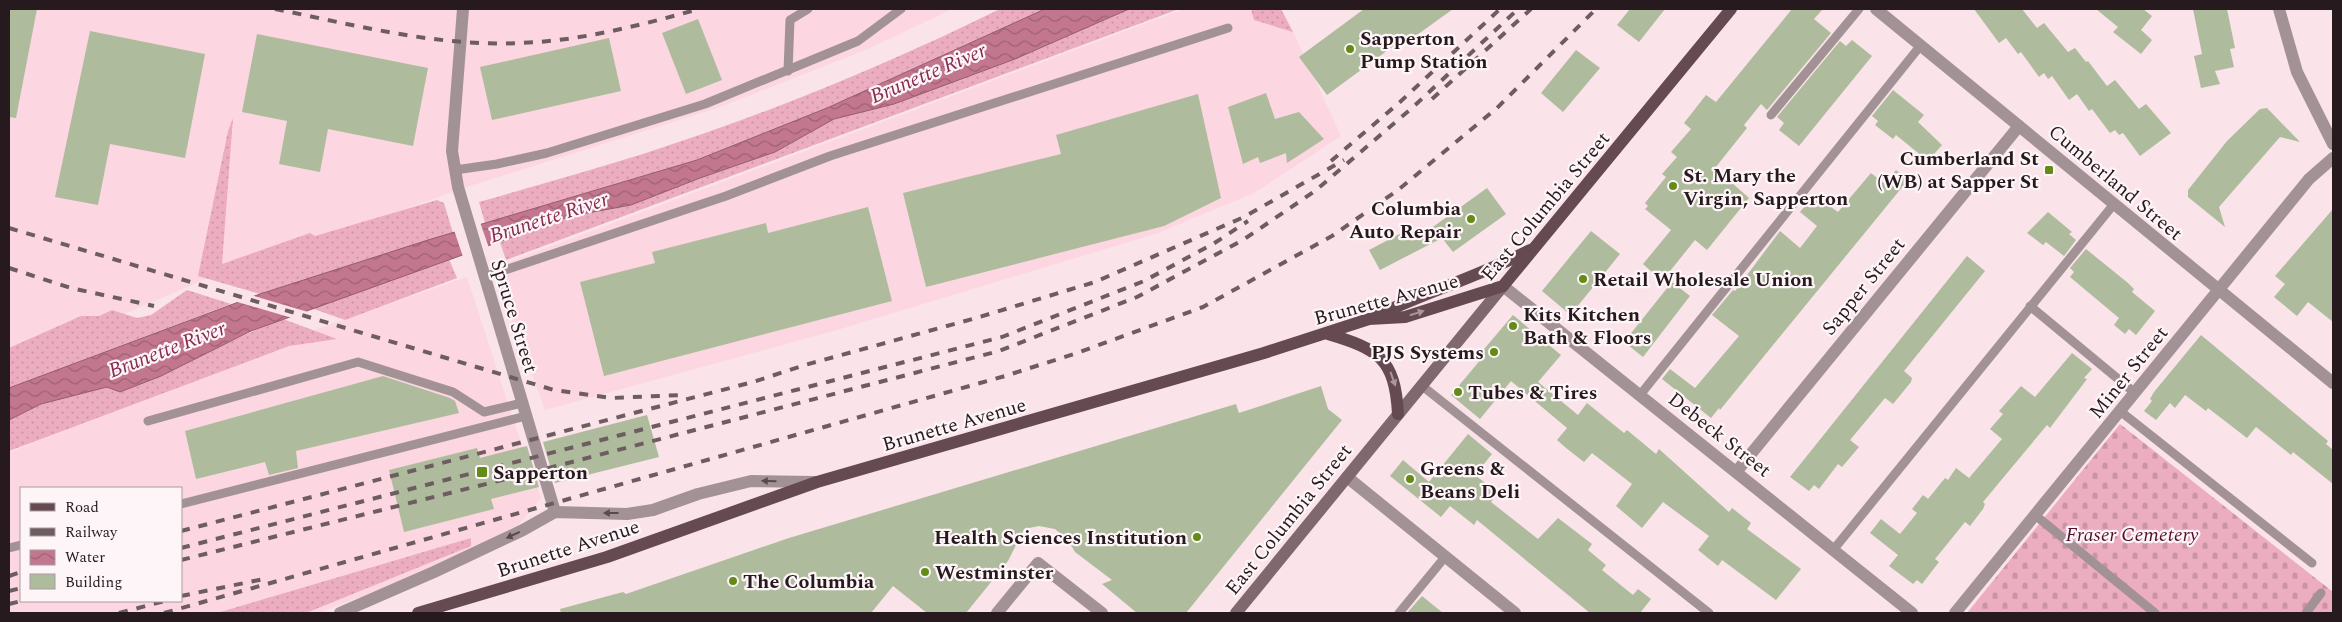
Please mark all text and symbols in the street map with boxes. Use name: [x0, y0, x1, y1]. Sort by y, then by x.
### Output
place label: Sapperton Pump Station: [1360, 24, 1488, 77]
water label: Brunette River: [865, 35, 992, 113]
marker: Sapperton Pump Station: [1344, 43, 1356, 55]
street label: Cumberland Street: [2042, 117, 2189, 248]
street label: East Columbia Street: [1474, 125, 1618, 288]
place label: Cumberland St (WB) at Sapper St: [1877, 144, 2039, 197]
place label: St. Mary the Virgin, Sapperton: [1683, 161, 1848, 214]
marker: Cumberland St (WB) at Sapper St: [2043, 164, 2055, 176]
marker: St. Mary the Virgin, Sapperton: [1667, 180, 1679, 192]
water label: Brunette River: [486, 183, 614, 252]
place label: Columbia Auto Repair: [1349, 194, 1462, 247]
marker: Columbia Auto Repair: [1465, 213, 1477, 225]
street label: Sapper Street: [1815, 231, 1913, 342]
street label: Spruce Street: [482, 256, 546, 377]
place label: Retail Wholesale Union: [1593, 265, 1813, 295]
street label: Brunette Avenue: [1311, 266, 1462, 334]
marker: Retail Wholesale Union: [1577, 273, 1589, 285]
place label: Kits Kitchen Bath & Floors: [1523, 300, 1651, 353]
one-way arrow: [1410, 309, 1425, 317]
water label: Brunette River: [104, 313, 232, 387]
marker: Kits Kitchen Bath & Floors: [1507, 320, 1519, 332]
street label: Miner Street: [2082, 320, 2176, 426]
place label: PJS Systems: [1371, 338, 1484, 368]
marker: PJS Systems: [1488, 346, 1500, 358]
one-way arrow: [1389, 372, 1397, 387]
place label: Tubes & Tires: [1468, 378, 1597, 408]
street label: Debeck Street: [1661, 385, 1778, 485]
marker: Tubes & Tires: [1452, 386, 1464, 398]
street label: Brunette Avenue: [879, 390, 1030, 460]
street label: East Columbia Street: [1218, 437, 1359, 602]
place label: Greens & Beans Deli: [1420, 454, 1520, 507]
place label: Sapperton: [493, 458, 588, 488]
marker: Sapperton: [475, 465, 489, 479]
marker: Greens & Beans Deli: [1404, 473, 1416, 485]
one-way arrow: [760, 477, 776, 485]
legend: [20, 487, 182, 602]
text: Road: [65, 496, 99, 519]
one-way arrow: [602, 509, 618, 517]
street label: Brunette Avenue: [493, 512, 644, 586]
park label: Fraser Cemetery: [2065, 520, 2199, 550]
text: Railway: [65, 521, 118, 544]
place label: Health Sciences Institution: [934, 523, 1187, 553]
one-way arrow: [505, 531, 520, 539]
marker: Health Sciences Institution: [1191, 531, 1203, 543]
text: Water: [65, 546, 105, 569]
place label: Westminster: [935, 558, 1054, 588]
marker: Westminster: [919, 566, 931, 578]
place label: The Columbia: [743, 567, 875, 597]
text: Building: [65, 571, 122, 594]
marker: The Columbia: [727, 575, 739, 587]

